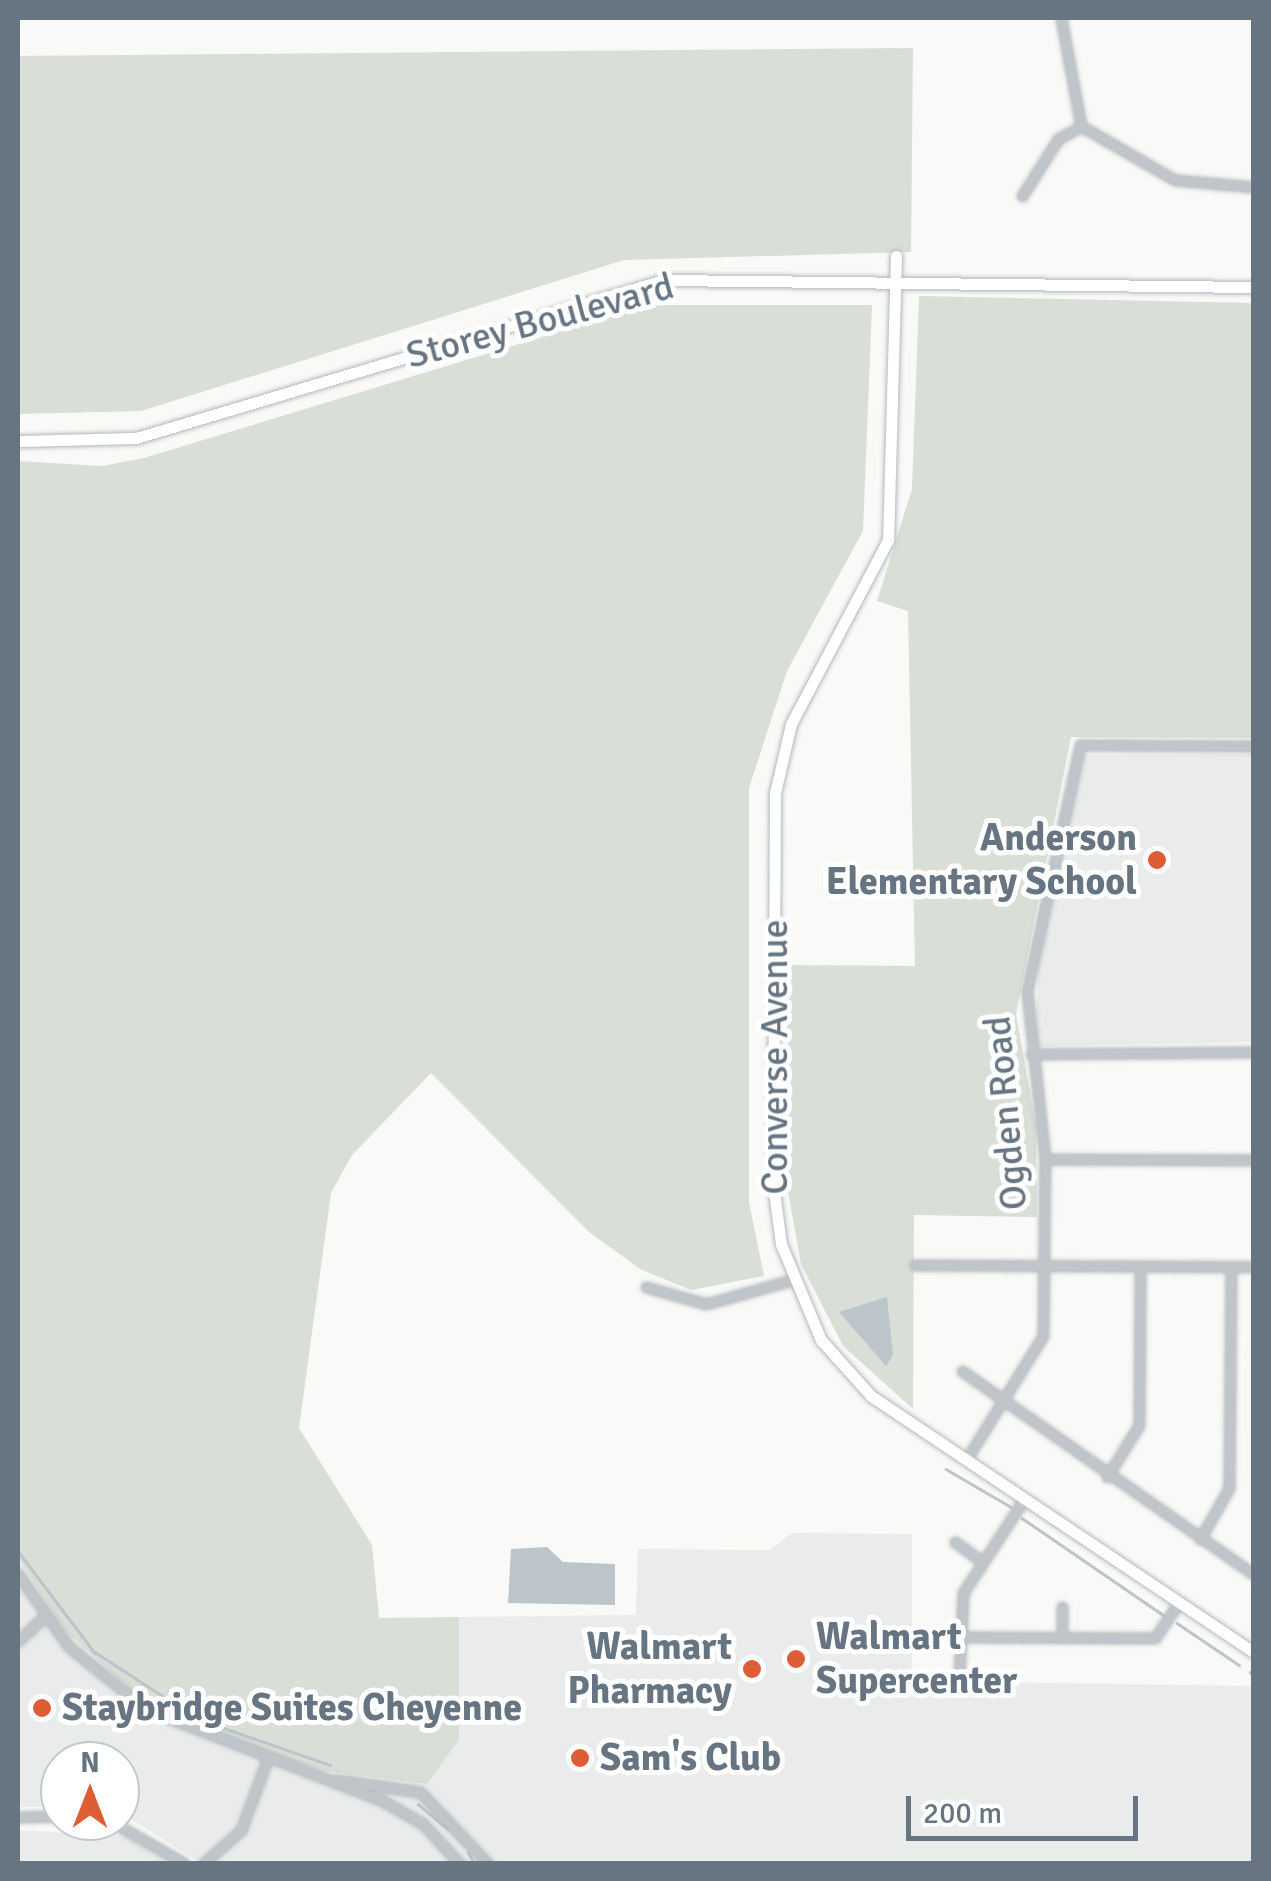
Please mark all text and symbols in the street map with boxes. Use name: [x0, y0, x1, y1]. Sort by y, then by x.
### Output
street label: Storey Boulevard: [401, 263, 679, 379]
place label: Anderson Elementary School: [826, 815, 1137, 904]
marker: Anderson Elementary School: [1146, 849, 1168, 871]
street label: Converse Avenue: [752, 919, 798, 1195]
street label: Ogden Road: [975, 1014, 1037, 1212]
place label: Walmart Supercenter: [816, 1614, 1017, 1704]
place label: Walmart Pharmacy: [567, 1624, 732, 1714]
marker: Walmart Supercenter: [785, 1648, 807, 1670]
marker: Walmart Pharmacy: [741, 1658, 763, 1680]
place label: Staybridge Suites Cheyenne: [62, 1685, 522, 1731]
marker: Staybridge Suites Cheyenne: [31, 1697, 53, 1719]
place label: Sam's Club: [600, 1735, 781, 1781]
north arrow: [40, 1741, 140, 1841]
text: N: [80, 1746, 100, 1780]
marker: Sam's Club: [569, 1747, 591, 1769]
scale bar: [911, 1776, 1144, 1838]
text: 200 m: [923, 1795, 1002, 1832]

